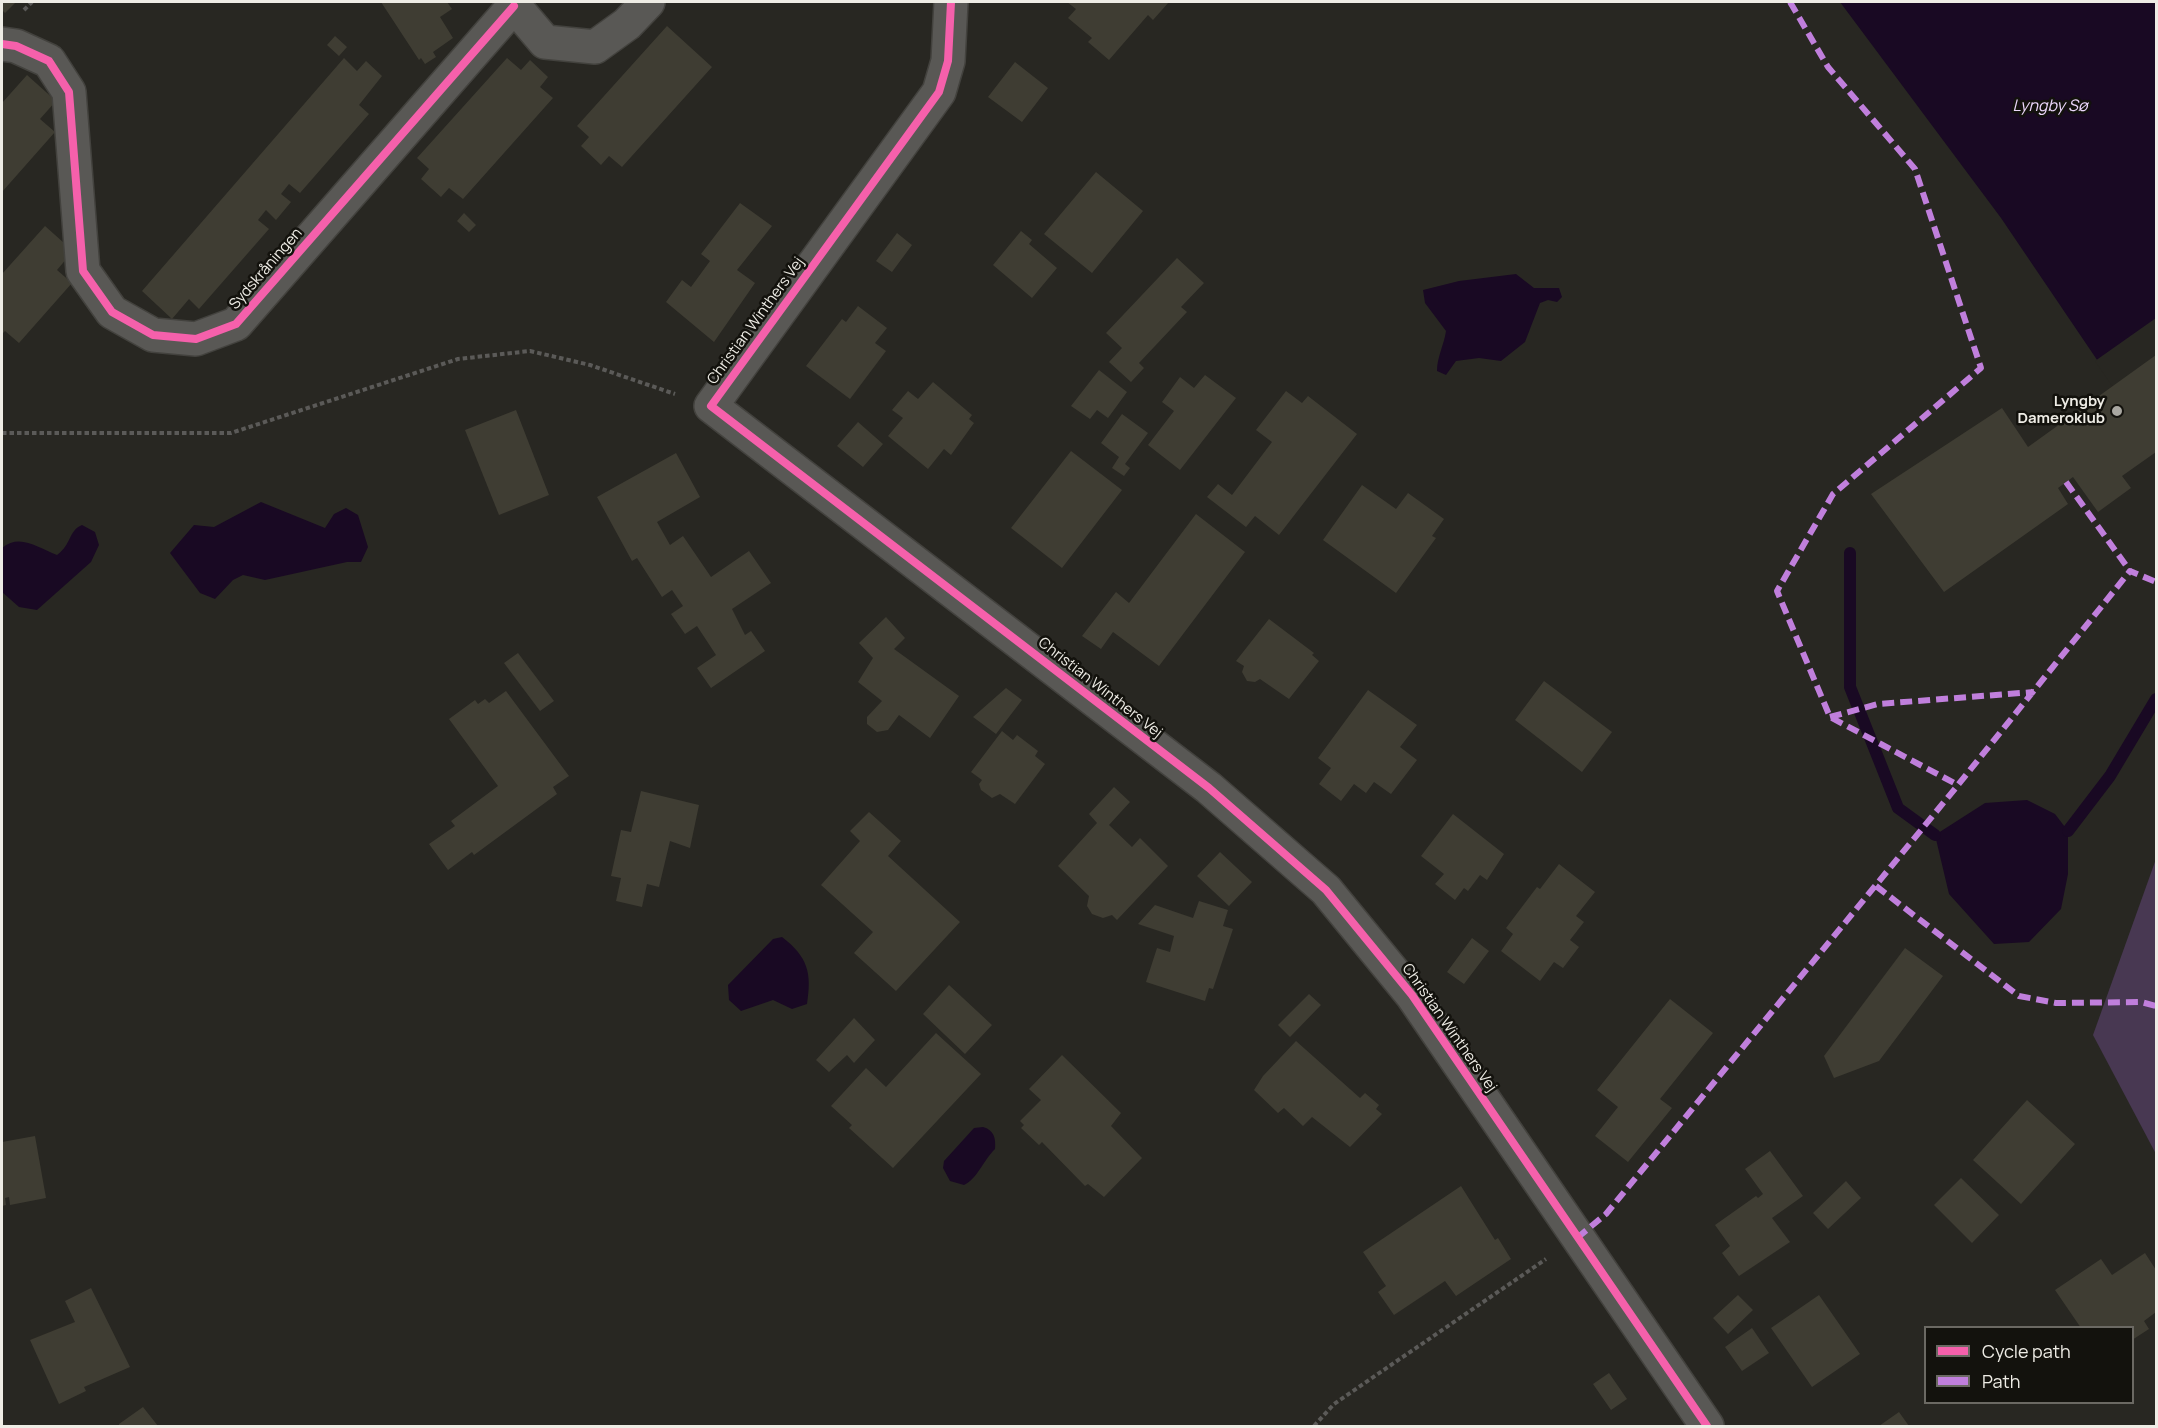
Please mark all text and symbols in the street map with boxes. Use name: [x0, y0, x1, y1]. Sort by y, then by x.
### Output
water label: Lyngby Sø: [2013, 97, 2087, 117]
street label: Sydskråningen: [226, 225, 306, 313]
street label: Christian Winthers Vej: [704, 254, 808, 388]
place label: Lyngby Dameroklub: [2017, 393, 2105, 428]
marker: Lyngby Dameroklub: [2110, 404, 2124, 418]
street label: Christian Winthers Vej: [1034, 634, 1166, 742]
street label: Christian Winthers Vej: [1398, 960, 1500, 1096]
legend: [1924, 1326, 2134, 1404]
text: Cycle path: [1982, 1339, 2071, 1363]
text: Path: [1982, 1369, 2020, 1393]

